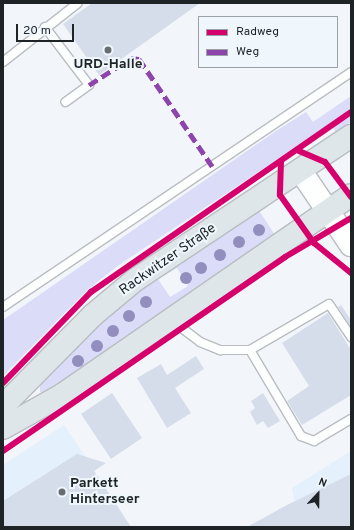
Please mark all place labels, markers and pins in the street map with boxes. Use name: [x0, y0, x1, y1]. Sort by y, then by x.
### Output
marker: URD-Halle: [103, 45, 113, 55]
place label: URD-Halle: [73, 57, 143, 73]
place label: Parkett Hinterseer: [70, 476, 140, 508]
marker: Parkett Hinterseer: [57, 487, 67, 497]

